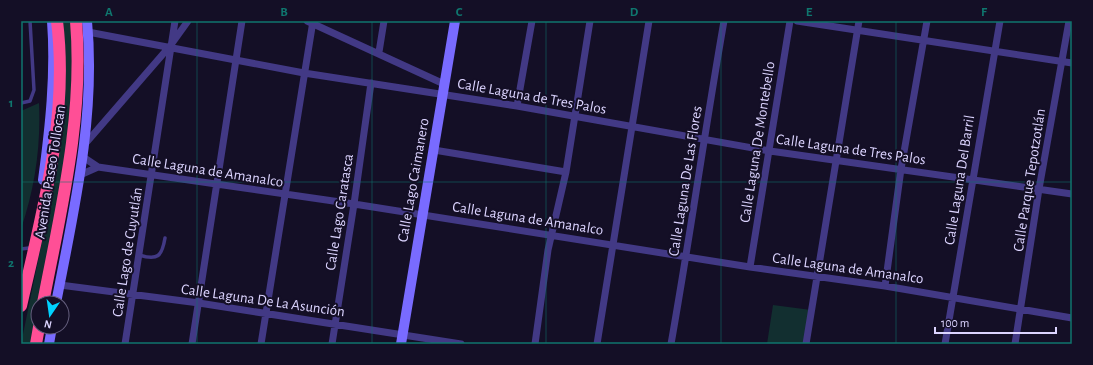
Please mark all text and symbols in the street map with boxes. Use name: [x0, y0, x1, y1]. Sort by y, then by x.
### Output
text: A: [105, 6, 113, 19]
text: B: [280, 6, 288, 19]
text: C: [456, 6, 463, 19]
text: D: [630, 6, 639, 19]
text: E: [806, 6, 813, 19]
text: F: [981, 6, 988, 19]
street label: Calle Laguna De Montebello: [737, 60, 778, 224]
street label: Calle Laguna de Tres Palos: [456, 76, 608, 117]
text: 1: [9, 97, 13, 110]
street label: Avenida Paseo Tollocan: [33, 104, 68, 240]
street label: Calle Laguna De Las Flores: [666, 105, 705, 257]
street label: Calle Parque Tepotzotlán: [1011, 107, 1048, 253]
street label: Calle Laguna Del Barril: [942, 114, 977, 246]
street label: Calle Lago Caimanero: [395, 117, 432, 243]
street label: Calle Laguna de Tres Palos: [775, 132, 927, 167]
street label: Calle Laguna de Amanalco: [131, 151, 284, 190]
street label: Calle Lago Caratasca: [323, 153, 356, 271]
street label: Calle Lago de Cuyutlán: [110, 186, 145, 318]
street label: Calle Laguna de Amanalco: [451, 199, 604, 238]
street label: Calle Laguna de Amanalco: [771, 250, 925, 287]
text: 2: [8, 257, 14, 270]
street label: Calle Laguna De La Asunción: [180, 282, 346, 319]
north arrow: [30, 295, 70, 335]
scale bar: [935, 309, 1056, 335]
text: 100 m: [941, 317, 969, 329]
text: N: [43, 318, 53, 330]

